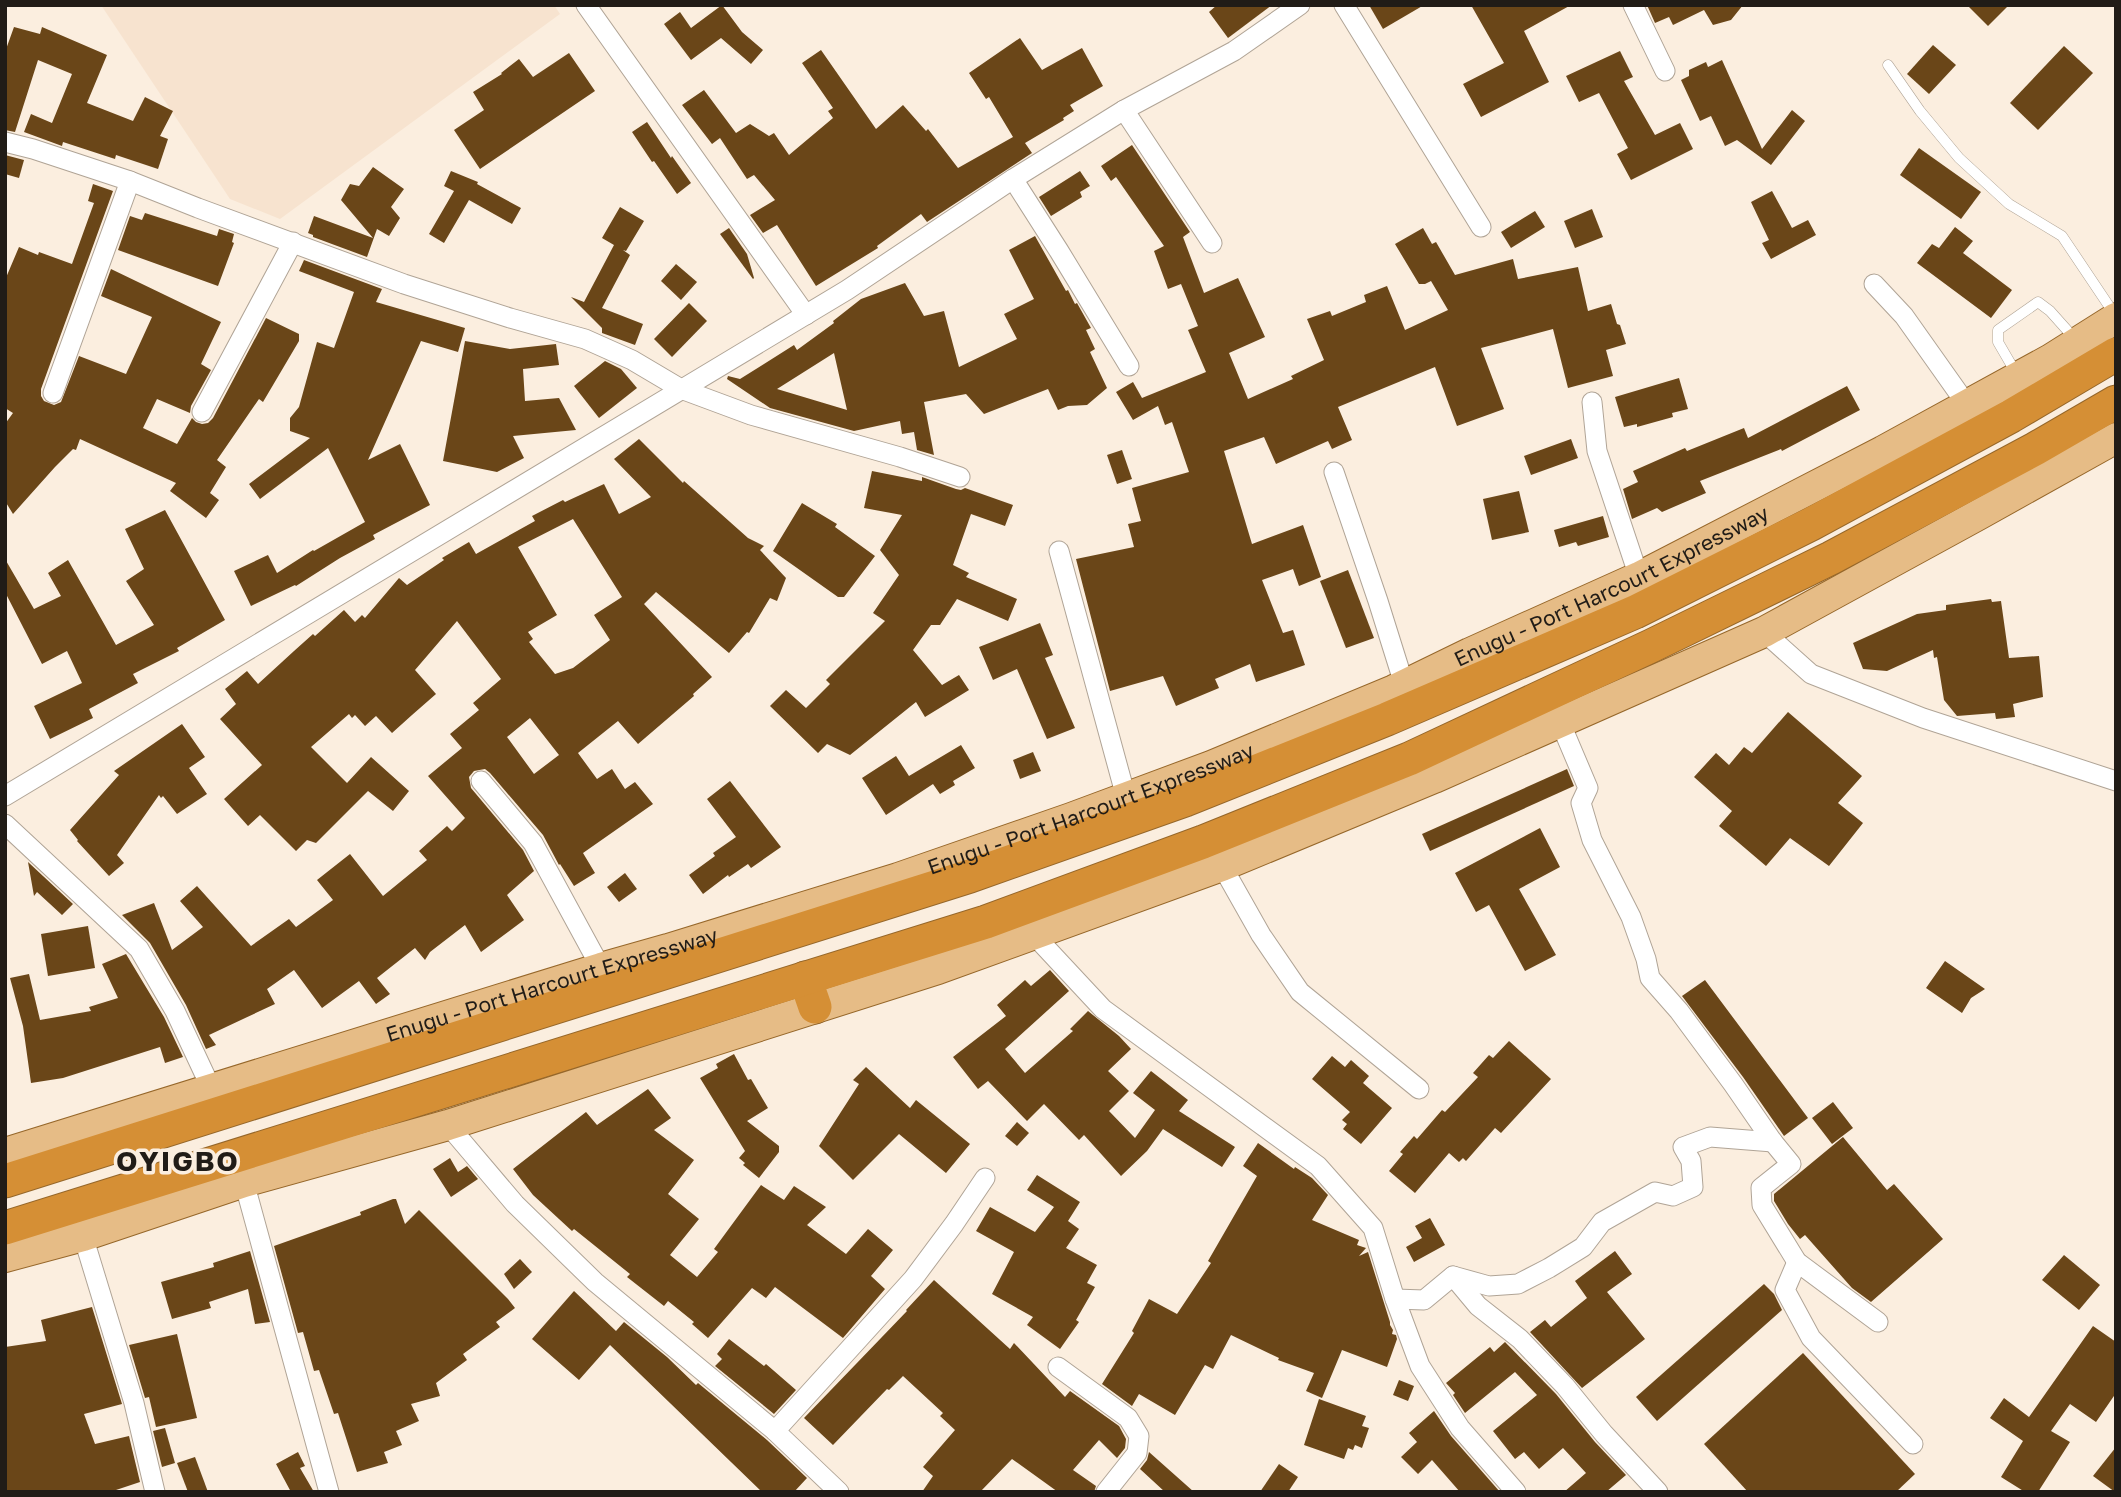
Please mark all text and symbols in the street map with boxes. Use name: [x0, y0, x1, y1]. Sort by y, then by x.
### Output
street label: Enugu - Port Harcourt Expressway: [1450, 499, 1773, 672]
street label: Enugu - Port Harcourt Expressway: [924, 737, 1258, 880]
street label: Enugu - Port Harcourt Expressway: [382, 921, 721, 1047]
district label: OYIGBO: [116, 1144, 240, 1177]

